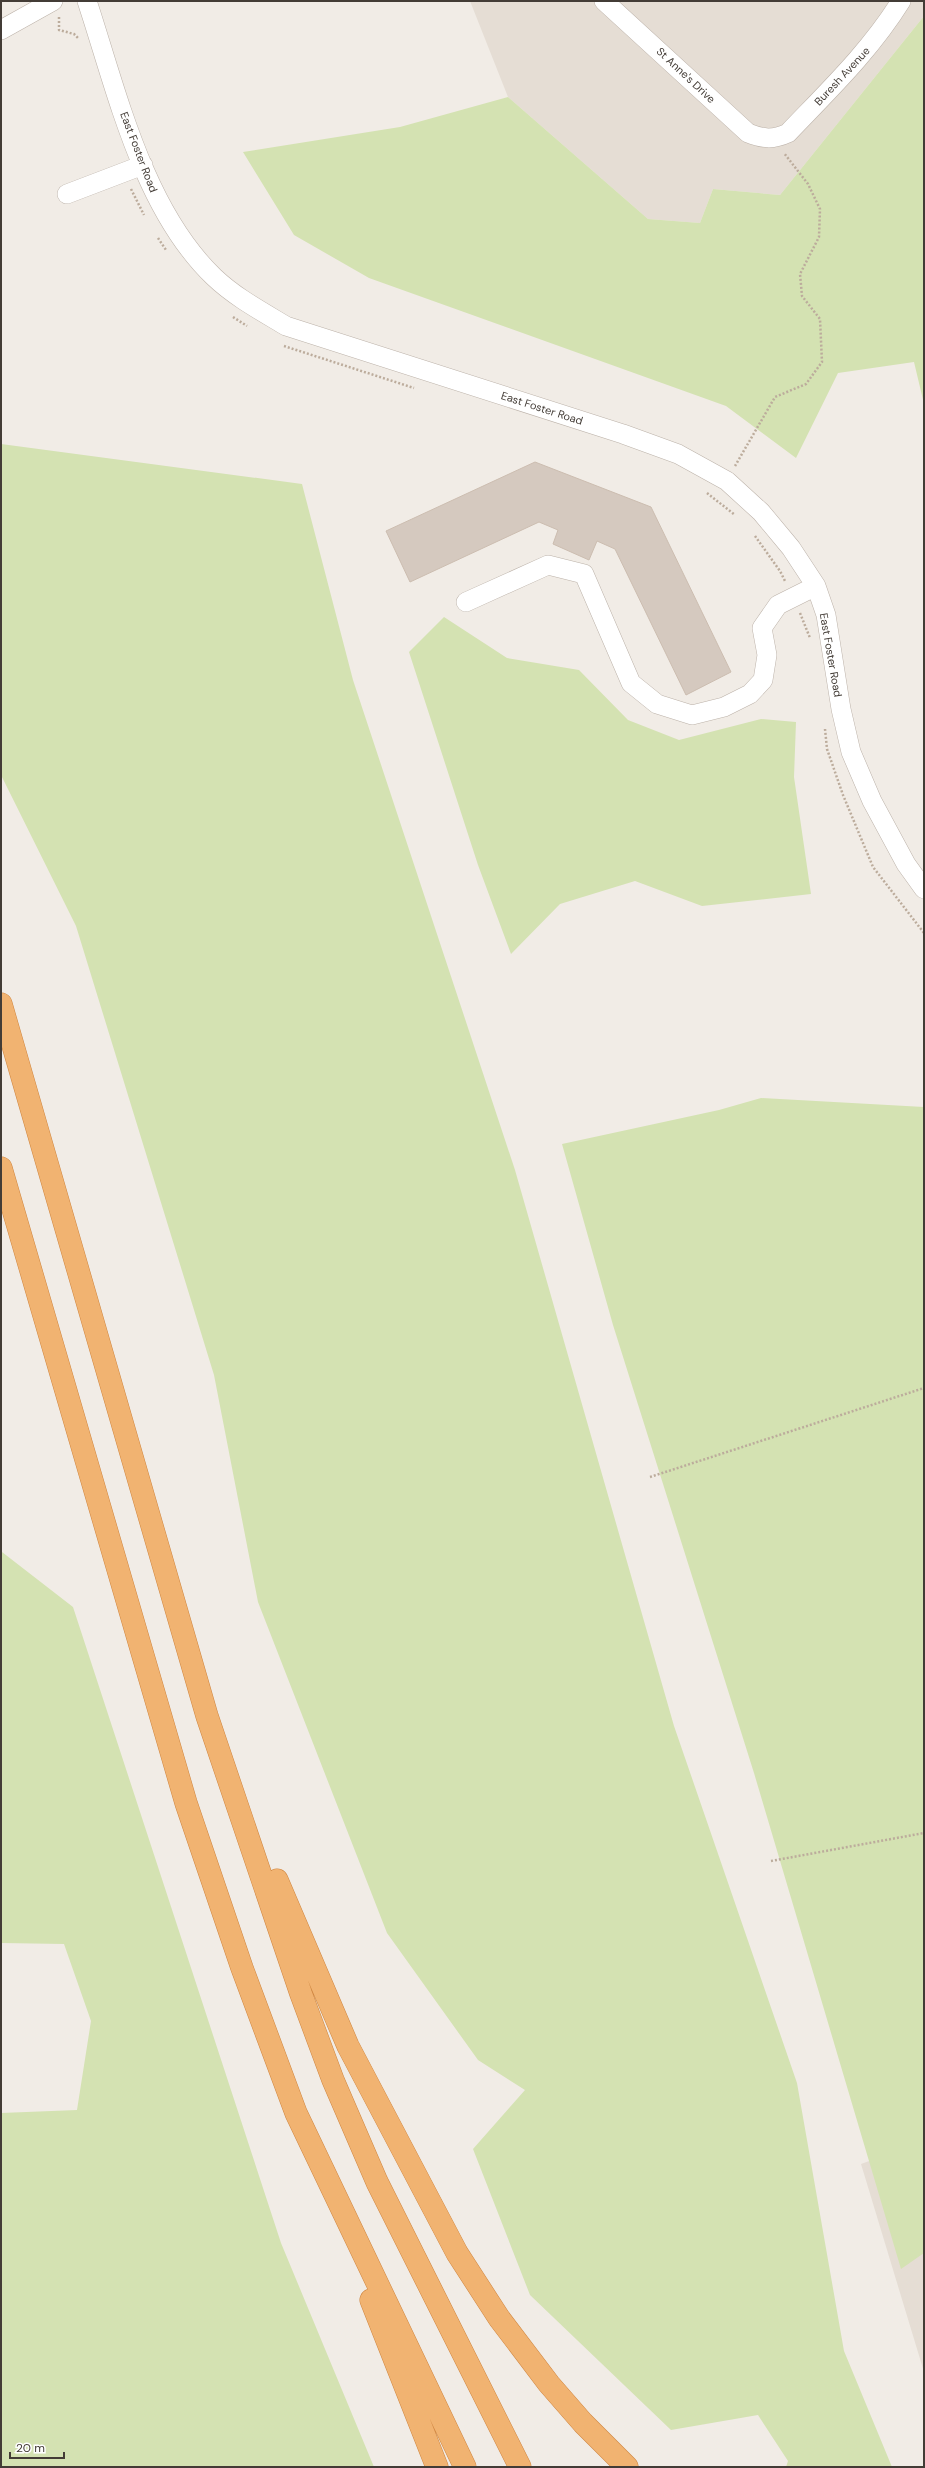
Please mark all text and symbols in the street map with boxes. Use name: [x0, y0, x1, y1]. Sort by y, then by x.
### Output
street label: St Anne's Drive: [654, 44, 718, 106]
street label: Buresh Avenue: [811, 44, 873, 108]
street label: East Foster Road: [117, 110, 161, 194]
street label: East Foster Road: [499, 388, 585, 428]
street label: East Foster Road: [817, 612, 845, 698]
scale bar: [10, 2434, 64, 2460]
text: 20 m: [16, 2440, 45, 2456]

